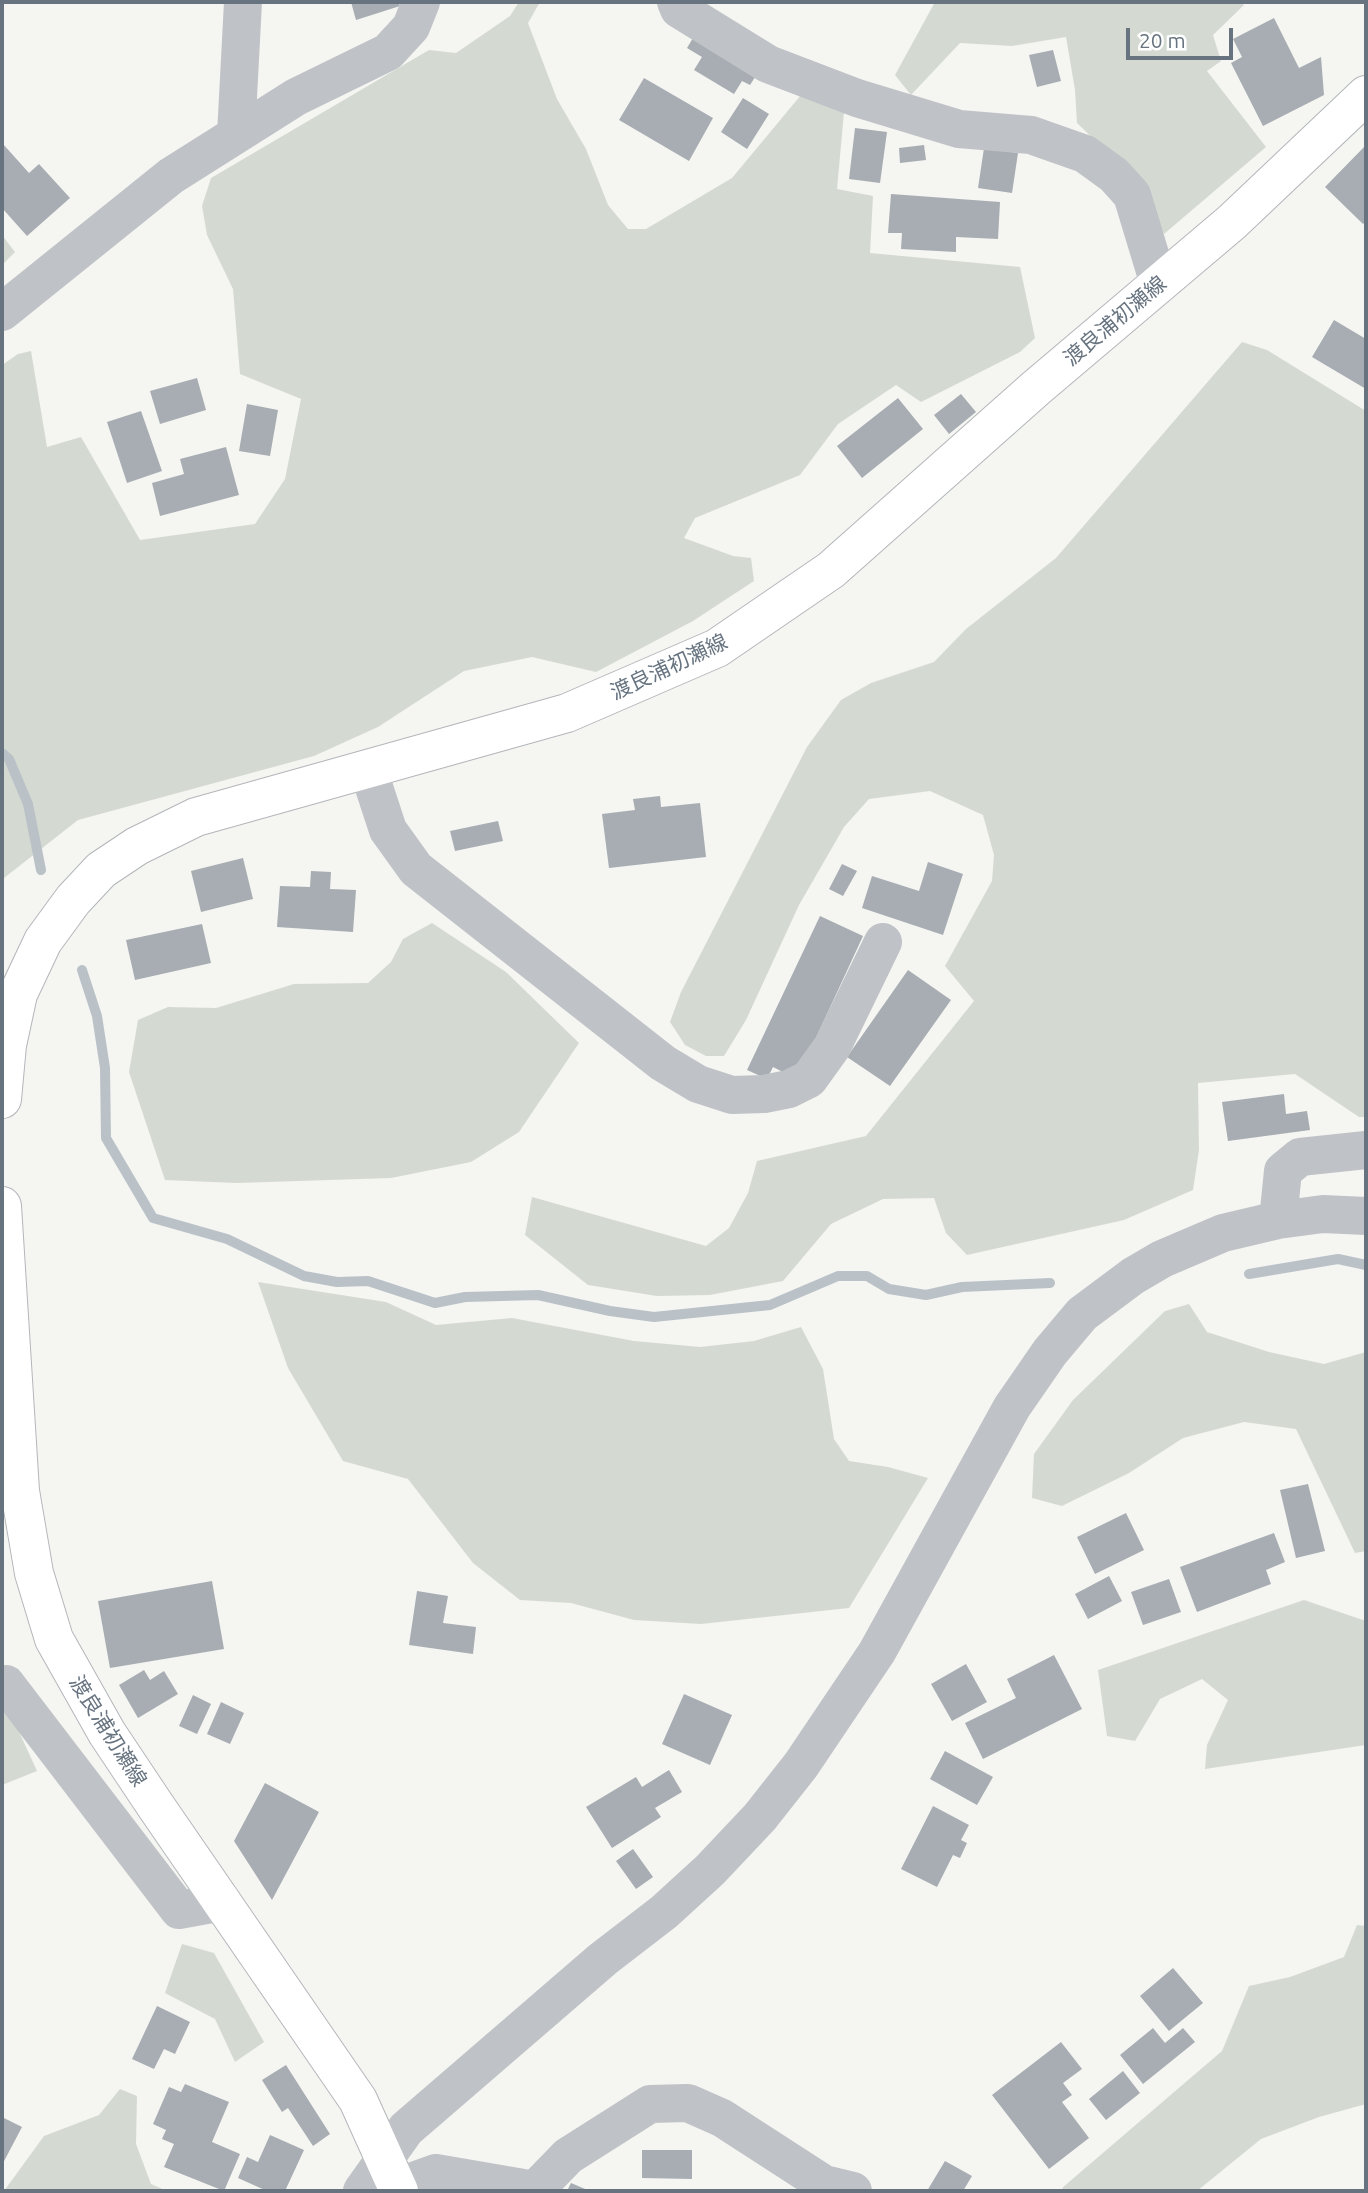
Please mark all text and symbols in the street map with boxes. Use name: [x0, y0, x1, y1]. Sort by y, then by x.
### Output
scale bar: [1130, 14, 1237, 58]
text: 20 m: [1139, 28, 1186, 52]
street label: 渡良浦初瀬線: [1059, 271, 1171, 371]
street label: 渡良浦初瀬線: [607, 629, 731, 705]
street label: 渡良浦初瀬線: [64, 1671, 152, 1791]

